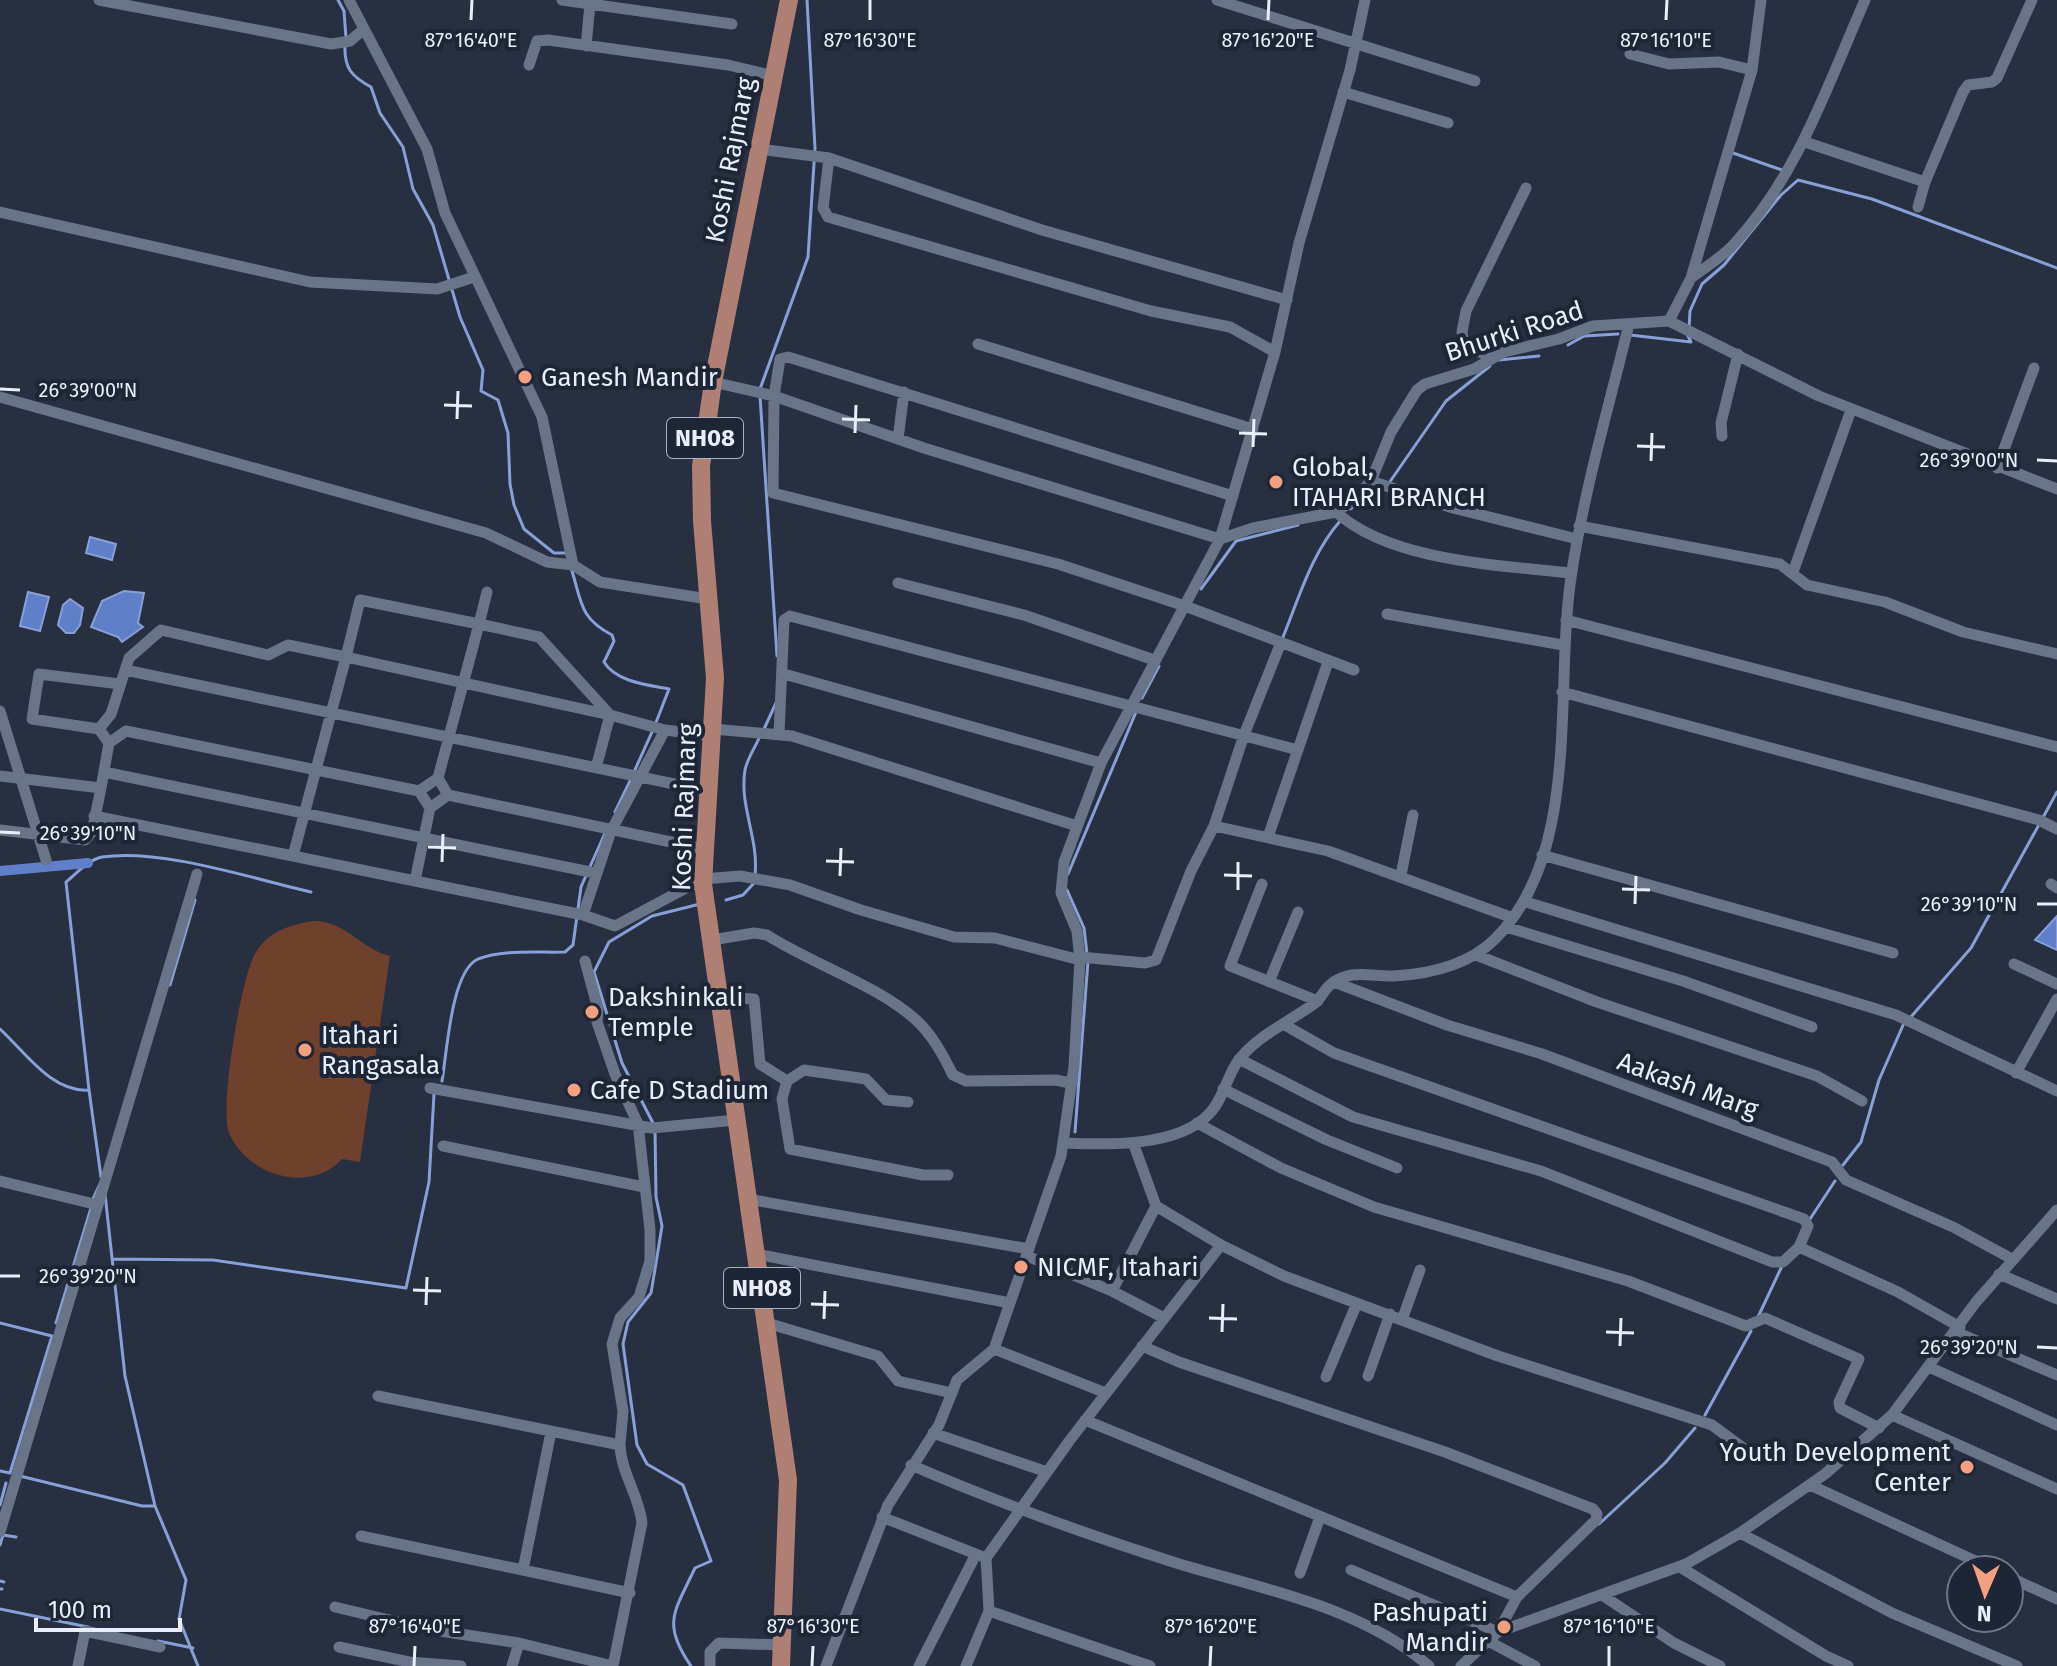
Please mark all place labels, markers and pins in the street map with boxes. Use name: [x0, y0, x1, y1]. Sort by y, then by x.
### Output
place label: Ganesh Mandir: [541, 362, 718, 393]
marker: Ganesh Mandir: [516, 368, 534, 386]
place label: Global, ITAHARI BRANCH: [1292, 452, 1486, 513]
marker: Global, ITAHARI BRANCH: [1267, 473, 1285, 491]
place label: Dakshinkali Temple: [608, 982, 744, 1043]
marker: Dakshinkali Temple: [583, 1003, 601, 1021]
place label: Itahari Rangasala: [321, 1020, 440, 1081]
marker: Itahari Rangasala: [296, 1041, 314, 1059]
place label: Cafe D Stadium: [590, 1075, 769, 1106]
marker: Cafe D Stadium: [565, 1081, 583, 1099]
place label: NICMF, Itahari: [1037, 1252, 1199, 1283]
marker: NICMF, Itahari: [1012, 1258, 1030, 1276]
place label: Youth Development Center: [1720, 1437, 1952, 1498]
marker: Youth Development Center: [1958, 1458, 1976, 1476]
place label: Pashupati Mandir: [1372, 1597, 1488, 1658]
marker: Pashupati Mandir: [1495, 1618, 1513, 1636]

